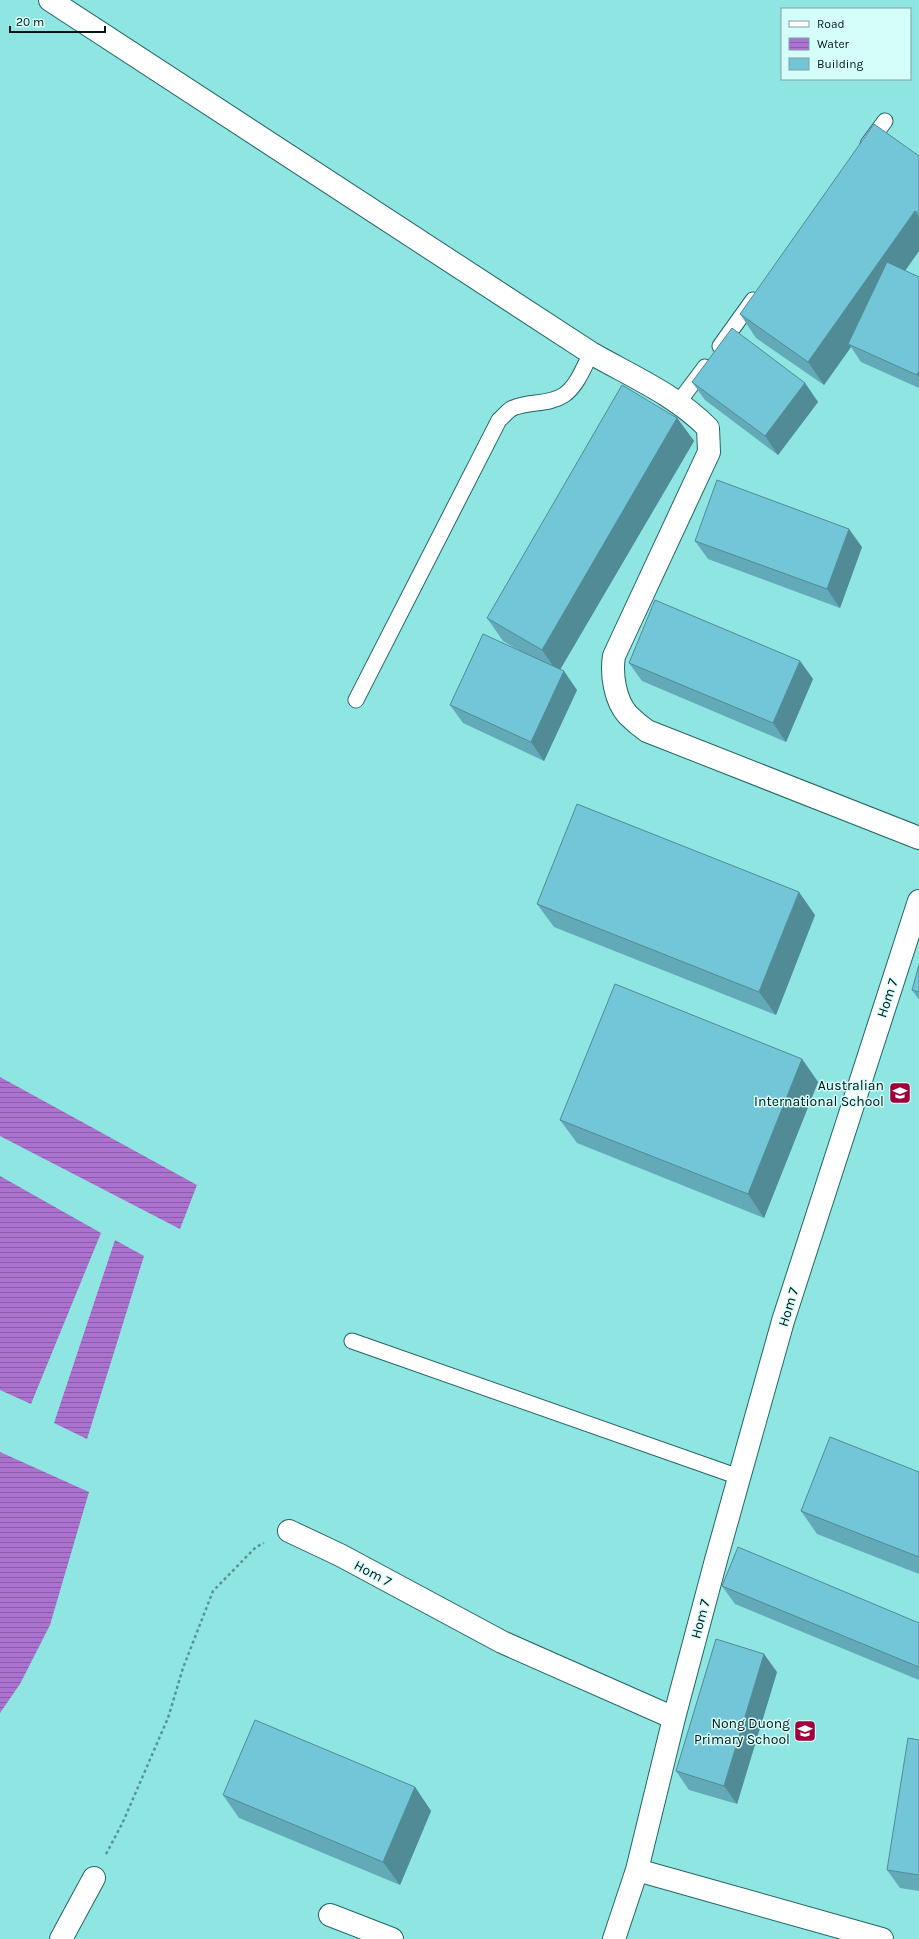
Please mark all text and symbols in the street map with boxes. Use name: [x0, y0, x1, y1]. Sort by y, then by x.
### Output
scale bar: [10, 8, 105, 34]
legend: [781, 8, 911, 80]
text: 20 m: [16, 15, 44, 29]
text: Road: [817, 17, 845, 31]
text: Water: [817, 37, 850, 51]
text: Building: [817, 57, 864, 71]
street label: Hom 7: [873, 976, 902, 1020]
place label: Australian International School: [754, 1077, 884, 1110]
school or university icon: Australian International School: [887, 1080, 913, 1106]
street label: Hom 7: [774, 1285, 803, 1329]
street label: Hom 7: [351, 1557, 395, 1591]
street label: Hom 7: [687, 1597, 714, 1641]
place label: Nong Duong Primary School: [694, 1715, 790, 1748]
school or university icon: Nong Duong Primary School: [792, 1718, 818, 1744]

